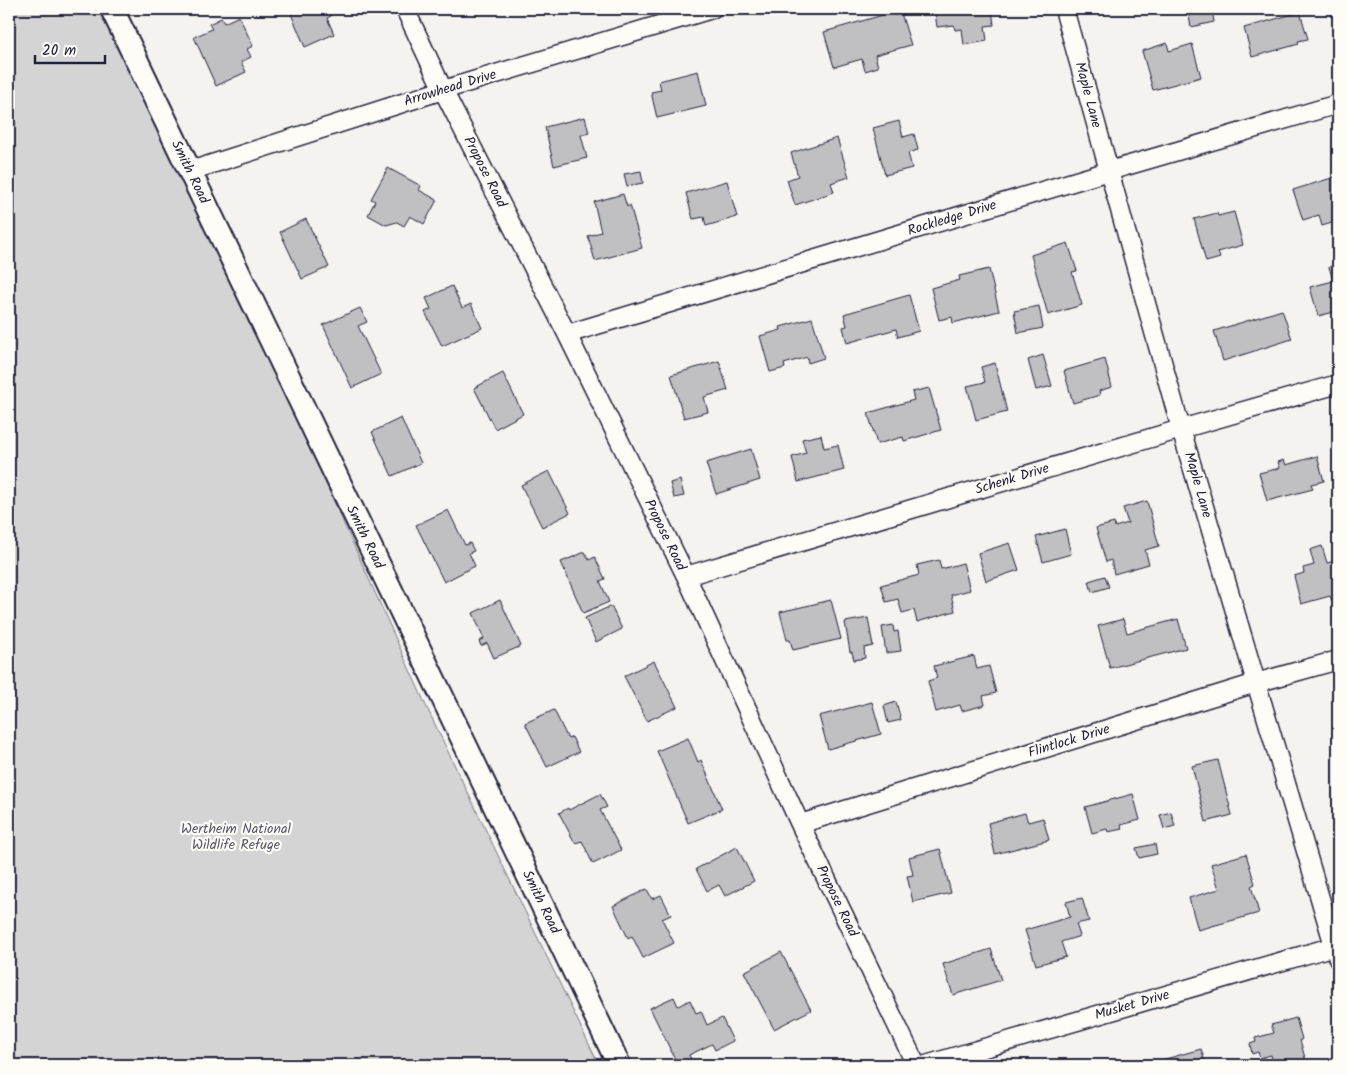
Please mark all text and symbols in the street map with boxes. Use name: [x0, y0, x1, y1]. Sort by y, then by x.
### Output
scale bar: [35, 32, 105, 64]
text: 20 m: [42, 39, 76, 63]
street label: Maple Lane: [1069, 59, 1108, 131]
street label: Arrowhead Drive: [401, 63, 500, 113]
street label: Propose Road: [458, 132, 513, 212]
street label: Smith Road: [165, 136, 215, 209]
street label: Rockledge Drive: [905, 194, 1000, 242]
street label: Maple Lane: [1178, 449, 1218, 521]
street label: Schenk Drive: [972, 457, 1052, 501]
street label: Propose Road: [638, 495, 692, 576]
street label: Smith Road: [340, 501, 390, 574]
street label: Flintlock Drive: [1025, 718, 1113, 764]
park label: Wertheim National Wildlife Refuge: [181, 818, 291, 856]
street label: Propose Road: [810, 861, 864, 942]
street label: Smith Road: [516, 866, 566, 939]
street label: Musket Drive: [1092, 984, 1173, 1026]

